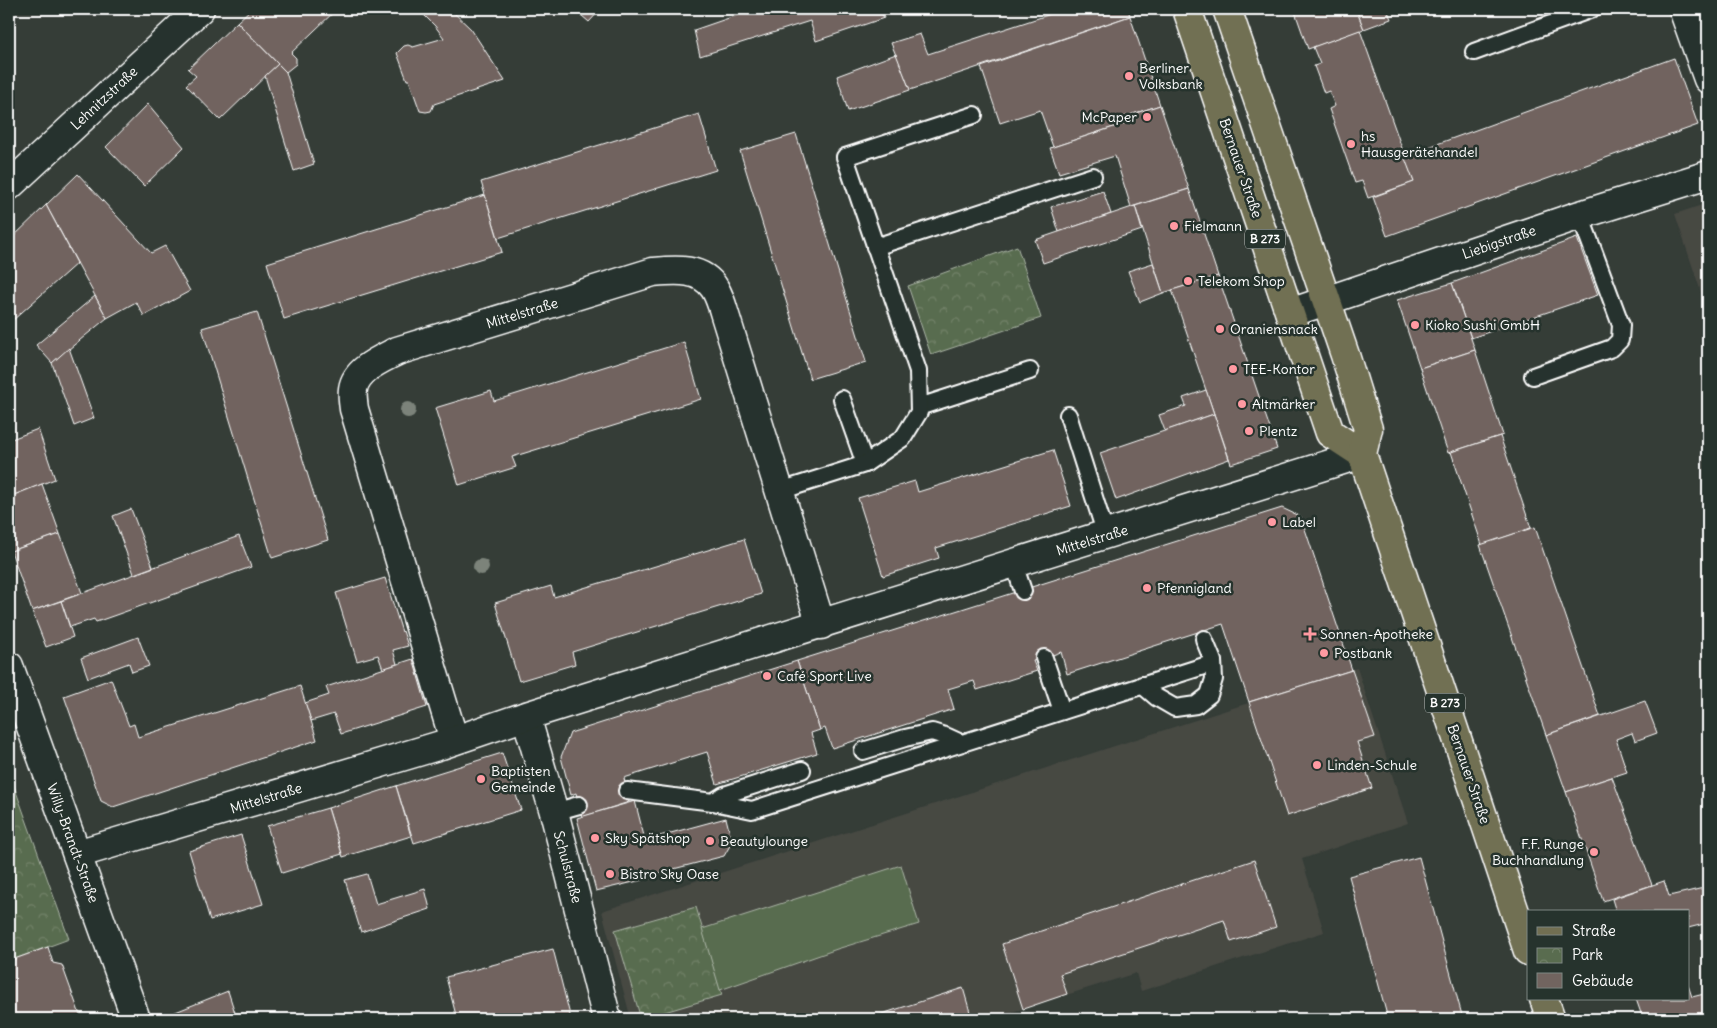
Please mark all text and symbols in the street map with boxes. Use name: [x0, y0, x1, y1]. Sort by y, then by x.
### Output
place label: Berliner Volksbank: [1139, 59, 1203, 93]
street label: Lehnitzstraße: [67, 62, 141, 134]
marker: Berliner Volksbank: [1123, 70, 1135, 82]
place label: McPaper: [1081, 108, 1137, 126]
marker: McPaper: [1141, 111, 1153, 123]
street label: Bernauer Straße: [1216, 116, 1266, 220]
place label: hs Hausgerätehandel: [1361, 127, 1478, 161]
marker: hs Hausgerätehandel: [1345, 138, 1357, 150]
place label: Fielmann: [1184, 217, 1242, 235]
marker: Fielmann: [1168, 220, 1180, 232]
street label: Liebigstraße: [1460, 221, 1538, 263]
road number: B 273: [1245, 230, 1285, 248]
place label: Telekom Shop: [1198, 272, 1285, 290]
marker: Telekom Shop: [1182, 275, 1194, 287]
street label: Mittelstraße: [484, 294, 560, 332]
place label: Kioko Sushi GmbH: [1425, 316, 1540, 334]
marker: Kioko Sushi GmbH: [1409, 319, 1421, 331]
place label: Oraniensnack: [1230, 320, 1318, 338]
marker: Oraniensnack: [1214, 323, 1226, 335]
place label: TEE-Kontor: [1243, 360, 1315, 378]
marker: TEE-Kontor: [1227, 363, 1239, 375]
place label: Altmärker: [1252, 395, 1315, 413]
marker: Altmärker: [1236, 398, 1248, 410]
place label: Plentz: [1259, 422, 1298, 440]
marker: Plentz: [1243, 425, 1255, 437]
place label: Label: [1282, 513, 1316, 531]
marker: Label: [1266, 516, 1278, 528]
street label: Mittelstraße: [1054, 521, 1130, 559]
place label: Pfennigland: [1157, 579, 1232, 597]
marker: Pfennigland: [1141, 582, 1153, 594]
place label: Sonnen-Apotheke: [1320, 625, 1433, 643]
marker: Sonnen-Apotheke: [1304, 628, 1316, 640]
place label: Postbank: [1334, 644, 1392, 662]
marker: Postbank: [1318, 647, 1330, 659]
place label: Café Sport Live: [777, 667, 872, 685]
marker: Café Sport Live: [761, 670, 773, 682]
road number: B 273: [1425, 694, 1465, 712]
street label: Bernauer Straße: [1444, 722, 1494, 826]
place label: Linden-Schule: [1327, 756, 1417, 774]
marker: Linden-Schule: [1311, 759, 1323, 771]
place label: Baptisten Gemeinde: [491, 762, 555, 796]
marker: Baptisten Gemeinde: [475, 773, 487, 785]
street label: Mittelstraße: [228, 779, 304, 817]
street label: Willy-Brandt-Straße: [43, 781, 103, 905]
street label: Schulstraße: [550, 829, 586, 905]
place label: Sky Spätshop: [605, 829, 690, 847]
marker: Sky Spätshop: [589, 832, 601, 844]
place label: Beautylounge: [720, 832, 808, 850]
marker: Beautylounge: [704, 835, 716, 847]
place label: F.F. Runge Buchhandlung: [1492, 835, 1584, 869]
marker: F.F. Runge Buchhandlung: [1588, 846, 1600, 858]
place label: Bistro Sky Oase: [620, 865, 719, 883]
marker: Bistro Sky Oase: [604, 868, 616, 880]
legend: [1527, 910, 1690, 1000]
text: Straße: [1572, 921, 1616, 940]
text: Park: [1572, 945, 1603, 964]
text: Gebäude: [1572, 971, 1633, 990]

